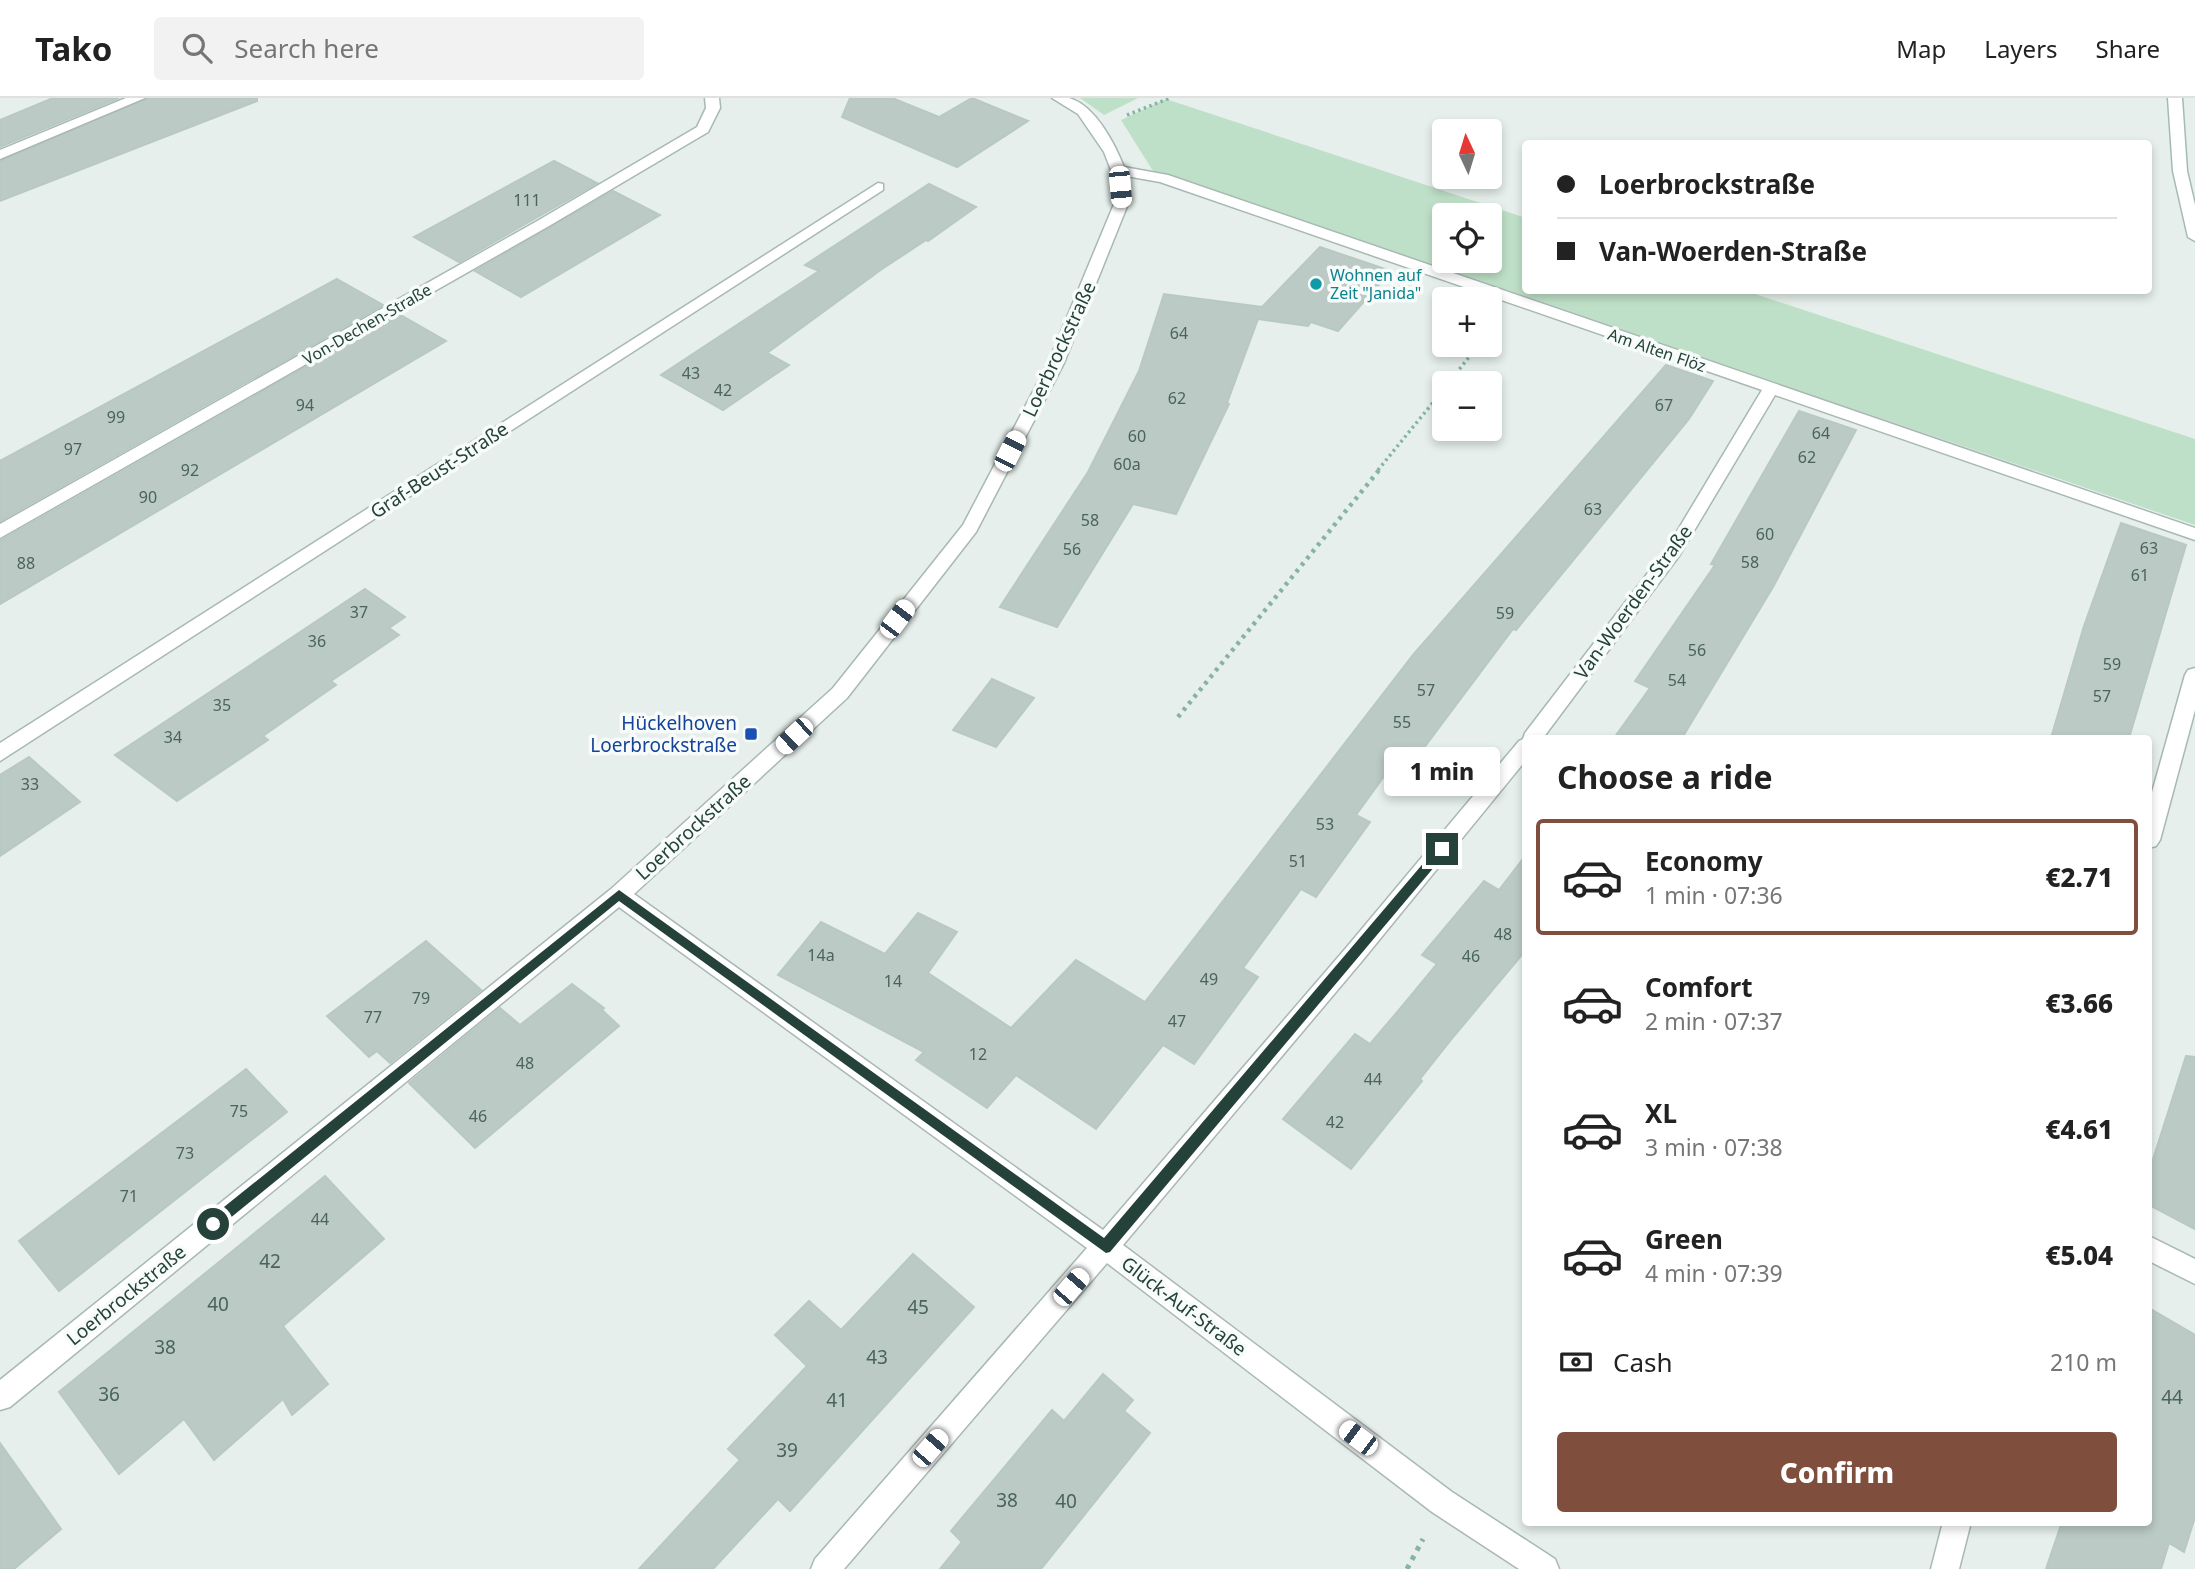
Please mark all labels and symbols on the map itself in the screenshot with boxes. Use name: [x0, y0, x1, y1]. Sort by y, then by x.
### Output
north arrow: [1432, 119, 1502, 189]
car: [1108, 165, 1133, 209]
house number: 111: [513, 189, 541, 211]
place label: Wohnen auf Zeit "Janida": [1330, 264, 1423, 304]
marker: Wohnen auf Zeit "Janida": [1308, 276, 1324, 292]
street label: Loerbrockstraße: [1016, 277, 1102, 421]
street label: Von-Dechen-Straße: [299, 278, 435, 370]
house number: 64: [1170, 322, 1188, 344]
street label: Am Alten Flöz: [1605, 323, 1709, 377]
house number: 43: [682, 362, 700, 384]
house number: 42: [714, 379, 732, 401]
house number: 62: [1168, 387, 1186, 409]
house number: 94: [296, 394, 314, 416]
house number: 67: [1655, 394, 1673, 416]
house number: 99: [107, 406, 125, 428]
street label: Graf-Beust-Straße: [365, 416, 513, 524]
house number: 64: [1812, 422, 1830, 444]
house number: 60: [1128, 425, 1146, 447]
car: [992, 428, 1029, 474]
house number: 97: [64, 438, 82, 460]
house number: 62: [1798, 446, 1816, 468]
house number: 60a: [1113, 453, 1141, 475]
house number: 92: [181, 459, 199, 481]
house number: 90: [139, 486, 157, 508]
house number: 63: [1584, 498, 1602, 520]
house number: 58: [1081, 509, 1099, 531]
street label: Van-Woerden-Straße: [1568, 520, 1698, 684]
house number: 60: [1756, 523, 1774, 545]
house number: 63: [2140, 537, 2158, 559]
house number: 56: [1063, 538, 1081, 560]
house number: 58: [1741, 551, 1759, 573]
house number: 88: [17, 552, 35, 574]
house number: 61: [2131, 564, 2149, 586]
car: [876, 596, 919, 642]
house number: 37: [350, 601, 368, 623]
house number: 59: [1496, 602, 1514, 624]
house number: 36: [308, 630, 326, 652]
house number: 56: [1688, 639, 1706, 661]
house number: 59: [2103, 653, 2121, 675]
house number: 54: [1668, 669, 1686, 691]
house number: 57: [1417, 679, 1435, 701]
house number: 57: [2093, 685, 2111, 707]
house number: 35: [213, 694, 231, 716]
place label: Hückelhoven Loerbrockstraße: [590, 710, 737, 758]
house number: 55: [1393, 711, 1411, 733]
car: [772, 714, 817, 758]
house number: 34: [164, 726, 182, 748]
marker: Hückelhoven Loerbrockstraße: [743, 726, 759, 742]
callout: 1 min: [1384, 748, 1500, 796]
street label: Loerbrockstraße: [630, 768, 756, 886]
house number: 33: [21, 773, 39, 795]
house number: 53: [1316, 813, 1334, 835]
route end: [1426, 833, 1458, 865]
house number: 51: [1289, 850, 1307, 872]
house number: 48: [1494, 923, 1512, 945]
house number: 14a: [807, 944, 835, 966]
house number: 46: [1462, 945, 1480, 967]
house number: 49: [1200, 968, 1218, 990]
house number: 14: [884, 970, 902, 992]
house number: 79: [412, 987, 430, 1009]
house number: 77: [364, 1006, 382, 1028]
house number: 47: [1168, 1010, 1186, 1032]
house number: 12: [969, 1043, 987, 1065]
house number: 48: [516, 1052, 534, 1074]
house number: 44: [1364, 1068, 1382, 1090]
house number: 75: [230, 1100, 248, 1122]
house number: 46: [469, 1105, 487, 1127]
house number: 42: [1326, 1111, 1344, 1133]
house number: 73: [176, 1142, 194, 1164]
house number: 71: [120, 1185, 138, 1207]
route start: [197, 1208, 229, 1240]
house number: 44: [311, 1208, 329, 1230]
street label: Loerbrockstraße: [61, 1239, 191, 1351]
house number: 42: [259, 1248, 281, 1274]
street label: Glück-Auf-Straße: [1116, 1250, 1252, 1362]
car: [1050, 1264, 1093, 1310]
house number: 40: [207, 1291, 229, 1317]
house number: 45: [907, 1294, 929, 1320]
house number: 38: [154, 1334, 176, 1360]
house number: 43: [866, 1344, 888, 1370]
house number: 36: [98, 1381, 120, 1407]
house number: 44: [2161, 1384, 2183, 1410]
house number: 41: [826, 1387, 848, 1413]
car: [1335, 1417, 1382, 1459]
car: [909, 1425, 952, 1471]
house number: 39: [776, 1437, 798, 1463]
house number: 38: [996, 1487, 1018, 1513]
house number: 40: [1055, 1488, 1077, 1514]

